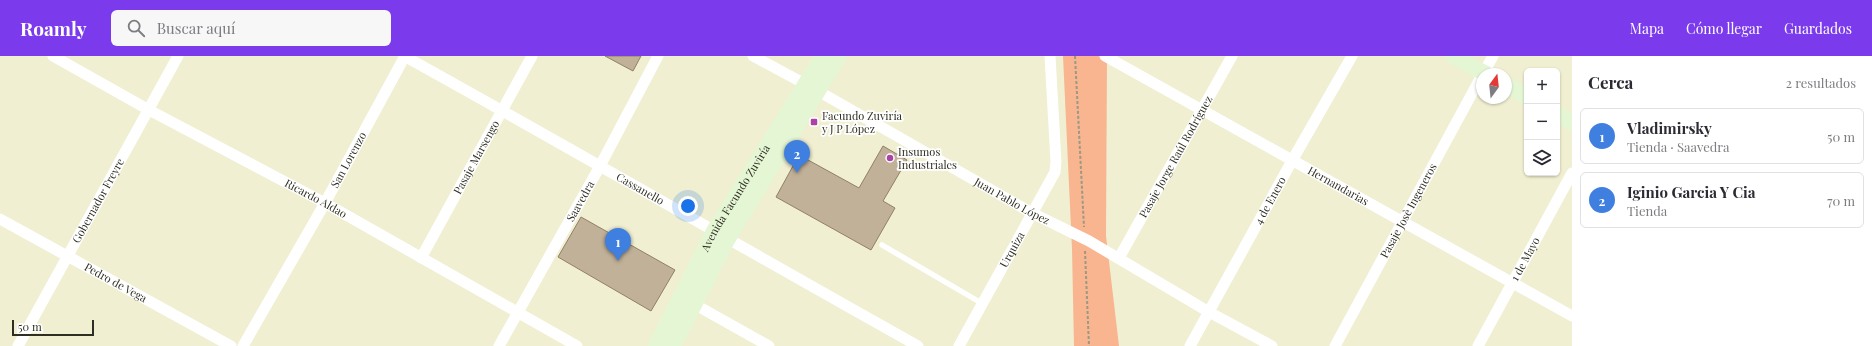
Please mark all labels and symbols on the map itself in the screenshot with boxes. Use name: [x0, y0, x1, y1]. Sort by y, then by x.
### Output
north arrow: [1476, 68, 1512, 104]
street label: Pasaje Jorge Raúl Rodríguez: [1135, 93, 1215, 220]
place label: Facundo Zuviría y J P López: [821, 108, 903, 136]
street label: Pasaje Marsengo: [450, 117, 502, 197]
marker: Facundo Zuviría y J P López: [809, 117, 819, 127]
street label: San Lorenzo: [327, 129, 369, 190]
pin: 2: [784, 140, 810, 173]
street label: Avenida Facundo Zuviría: [697, 141, 773, 255]
place label: Insumos Industriales: [898, 144, 957, 172]
marker: Insumos Industriales: [885, 153, 895, 163]
street label: Gobernador Freyre: [68, 155, 127, 245]
street label: Pasaje Josè Ingeneros: [1376, 160, 1440, 260]
street label: Hernandarias: [1305, 162, 1372, 208]
street label: Cassanello: [614, 169, 667, 208]
street label: Juan Pablo López: [971, 173, 1053, 228]
street label: 4 de Enero: [1250, 174, 1289, 227]
street label: Ricardo Aldao: [282, 175, 350, 221]
street label: Saavedra: [562, 177, 597, 224]
your location: [678, 196, 698, 216]
pin: 1: [605, 228, 631, 261]
street label: Urquiza: [996, 228, 1028, 270]
street label: 1 de Mayo: [1507, 234, 1543, 283]
street label: Pedro de Vega: [82, 259, 150, 306]
scale bar: [12, 318, 94, 337]

